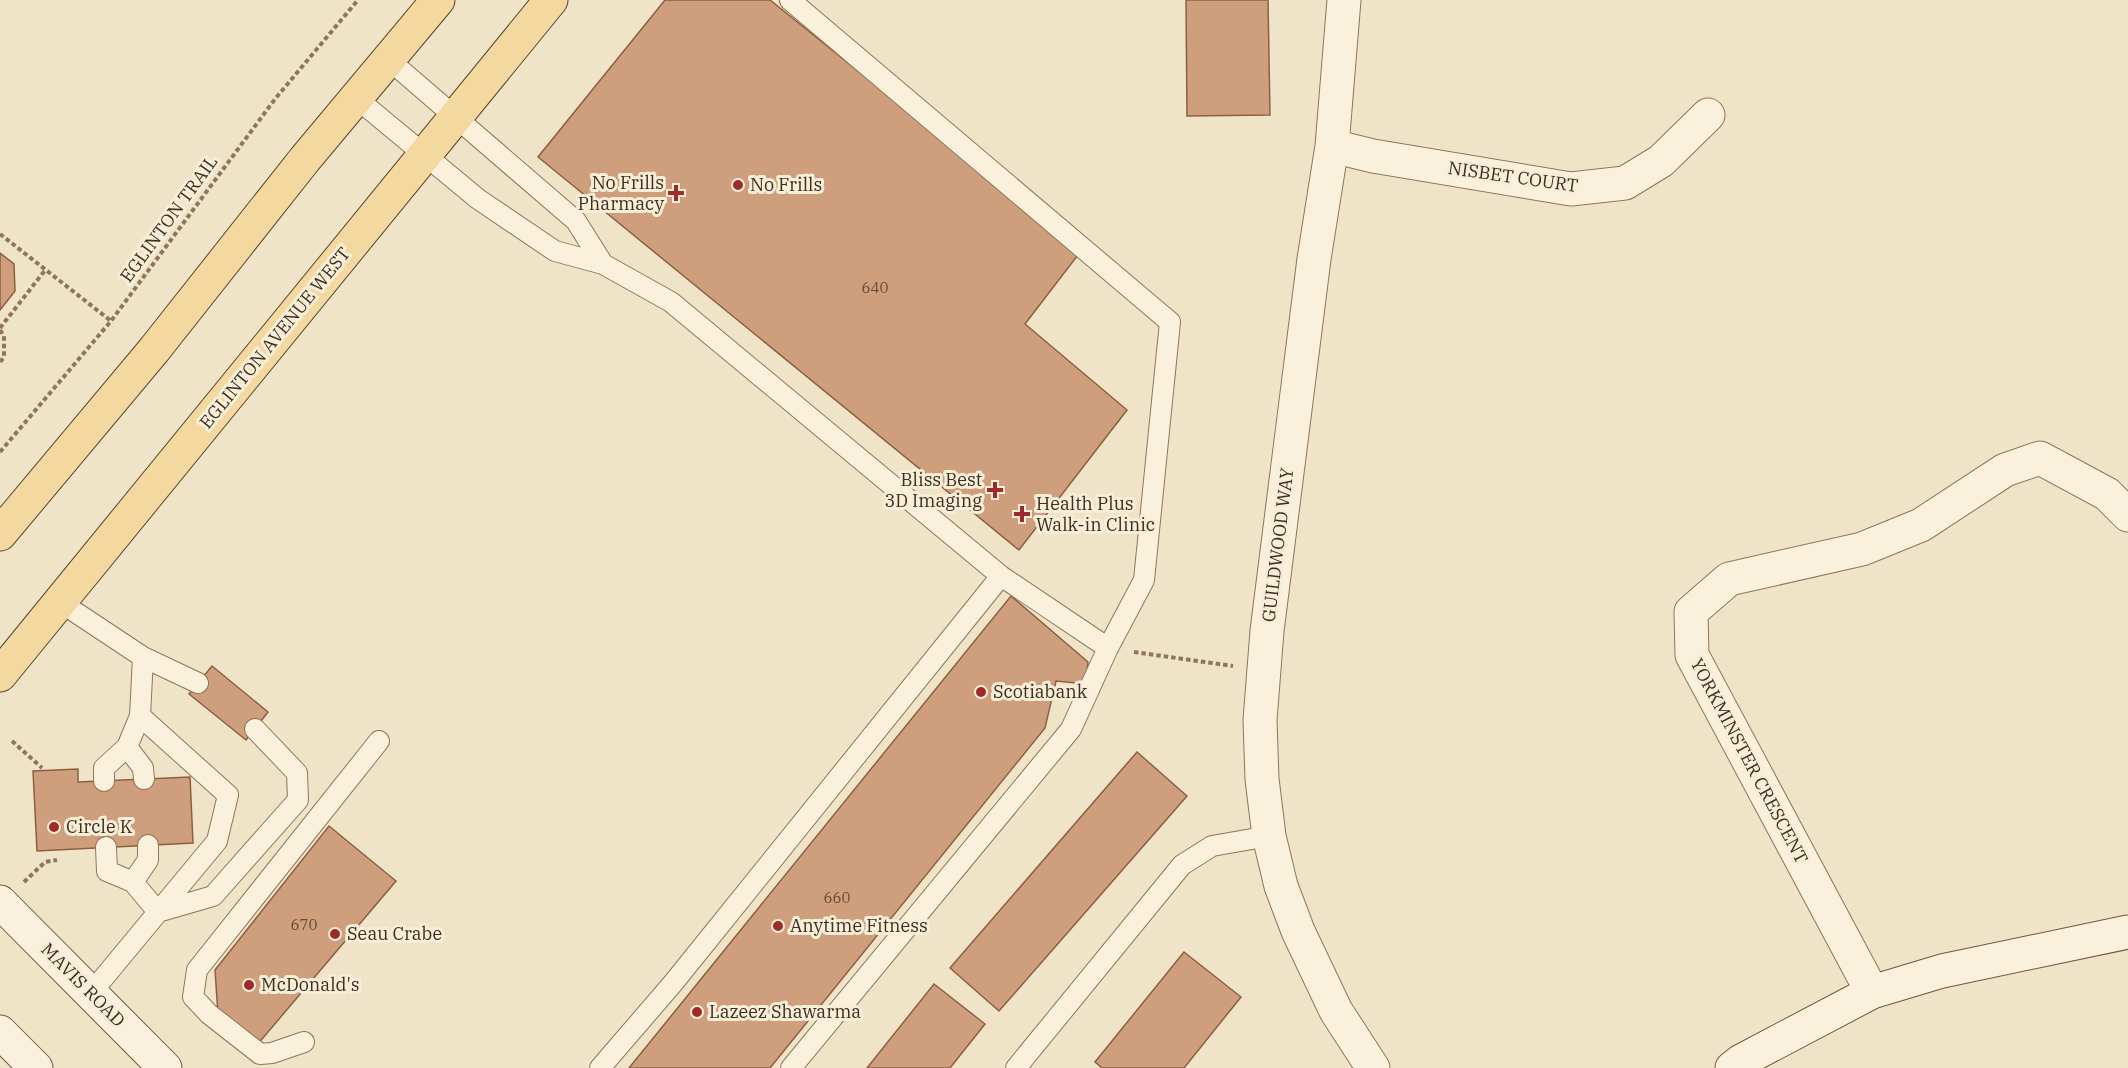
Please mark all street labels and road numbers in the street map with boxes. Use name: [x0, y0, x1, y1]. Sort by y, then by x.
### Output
street label: EGLINTON TRAIL: [115, 151, 222, 287]
street label: NISBET COURT: [1446, 156, 1580, 197]
street label: EGLINTON AVENUE WEST: [194, 242, 355, 433]
street label: GUILDWOOD WAY: [1257, 466, 1298, 623]
street label: YORKMINSTER CRESCENT: [1685, 654, 1814, 868]
street label: MAVIS ROAD: [37, 938, 130, 1031]

